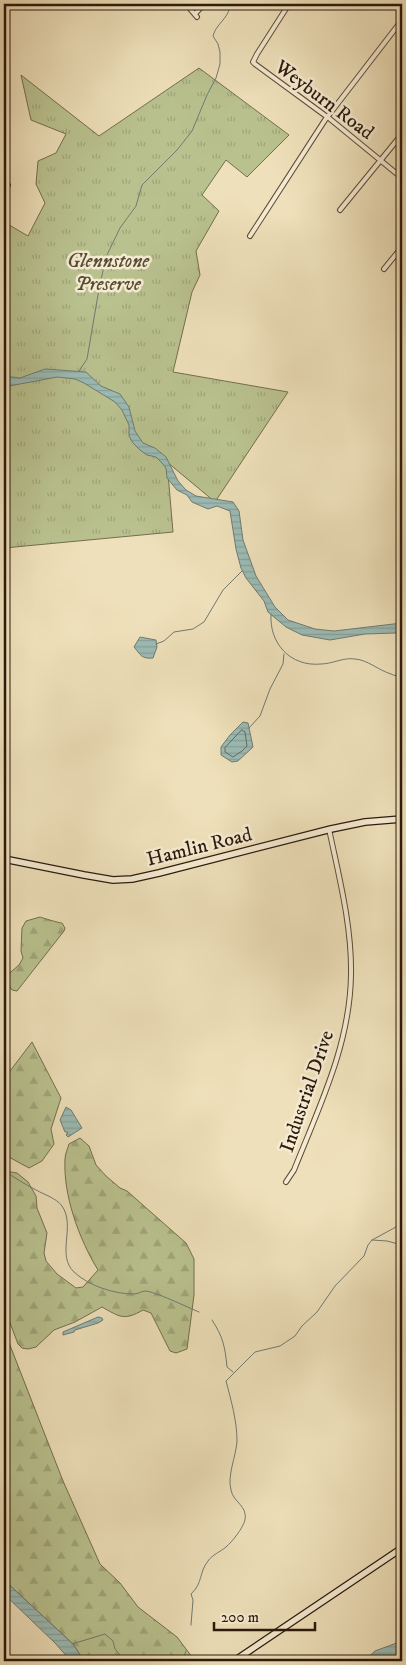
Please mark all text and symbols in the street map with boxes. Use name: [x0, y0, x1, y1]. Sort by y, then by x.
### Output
street label: Weyburn Road: [269, 54, 379, 146]
park label: Glennstone Preserve: [67, 249, 150, 297]
street label: Hamlin Road: [144, 822, 255, 873]
street label: Industrial Drive: [275, 1027, 340, 1156]
scale bar: [214, 1600, 315, 1632]
text: 200 m: [221, 1608, 259, 1627]

